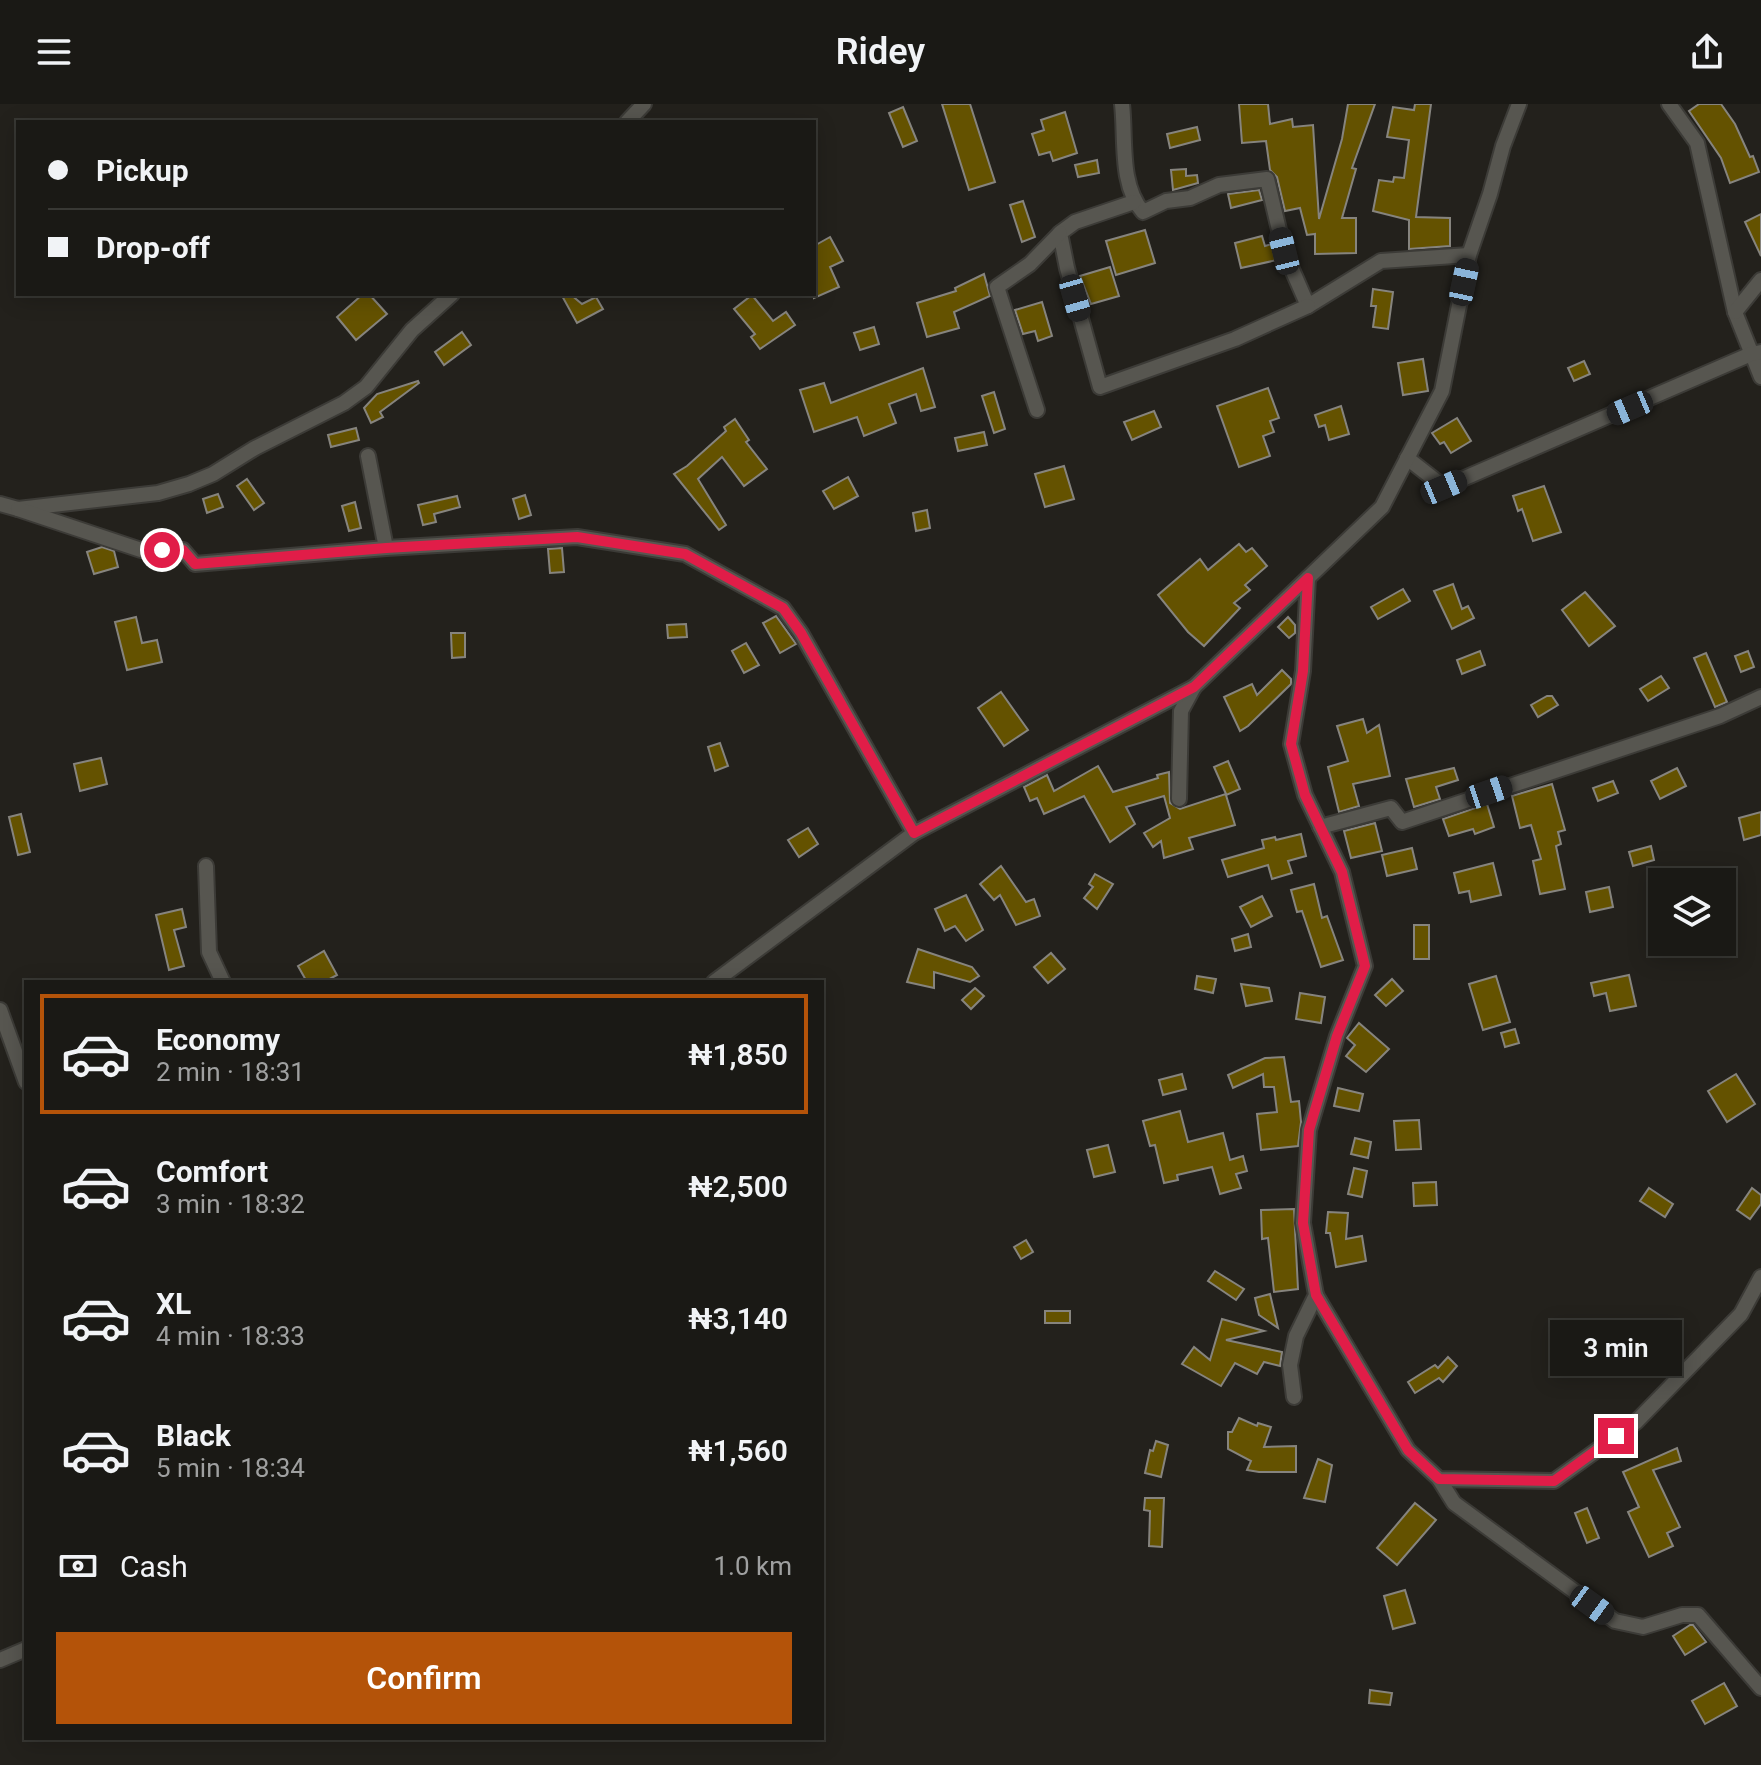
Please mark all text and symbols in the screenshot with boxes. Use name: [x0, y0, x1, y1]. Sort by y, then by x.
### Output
icon: menu: [32, 30, 76, 74]
icon: share: [1685, 30, 1729, 74]
text: Ridey: [836, 31, 925, 73]
text: Pickup: [96, 153, 189, 188]
car: [1267, 225, 1301, 277]
text: Drop-off: [96, 230, 210, 265]
car: [1447, 256, 1481, 308]
car: [1057, 272, 1093, 324]
car: [1603, 388, 1657, 428]
car: [1417, 467, 1471, 507]
route start: [144, 532, 180, 568]
car: [1462, 773, 1516, 811]
map controls: [1648, 868, 1736, 956]
button: layers: [1648, 868, 1736, 956]
icon: car: [60, 1018, 132, 1090]
text: Economy: [156, 1022, 280, 1057]
text: ₦1,850: [688, 1037, 788, 1072]
text: 2 min · 18:31: [156, 1057, 305, 1087]
icon: car: [60, 1150, 132, 1222]
text: Comfort: [156, 1154, 268, 1189]
text: ₦2,500: [688, 1169, 788, 1204]
text: 3 min · 18:32: [156, 1189, 305, 1219]
icon: car: [60, 1282, 132, 1354]
text: XL: [156, 1286, 191, 1321]
text: ₦3,140: [688, 1301, 788, 1336]
callout: 3 min: [1550, 1320, 1682, 1376]
text: 4 min · 18:33: [156, 1321, 305, 1351]
text: 3 min: [1583, 1333, 1649, 1363]
icon: car: [60, 1414, 132, 1486]
text: Black: [156, 1418, 231, 1453]
route end: [1598, 1418, 1634, 1454]
text: ₦1,560: [688, 1433, 788, 1468]
text: 5 min · 18:34: [156, 1453, 305, 1483]
icon: cash: [56, 1544, 100, 1588]
text: Cash: [120, 1549, 188, 1584]
text: 1.0 km: [713, 1551, 792, 1581]
car: [1566, 1581, 1618, 1629]
button: Confirm: [56, 1632, 792, 1724]

